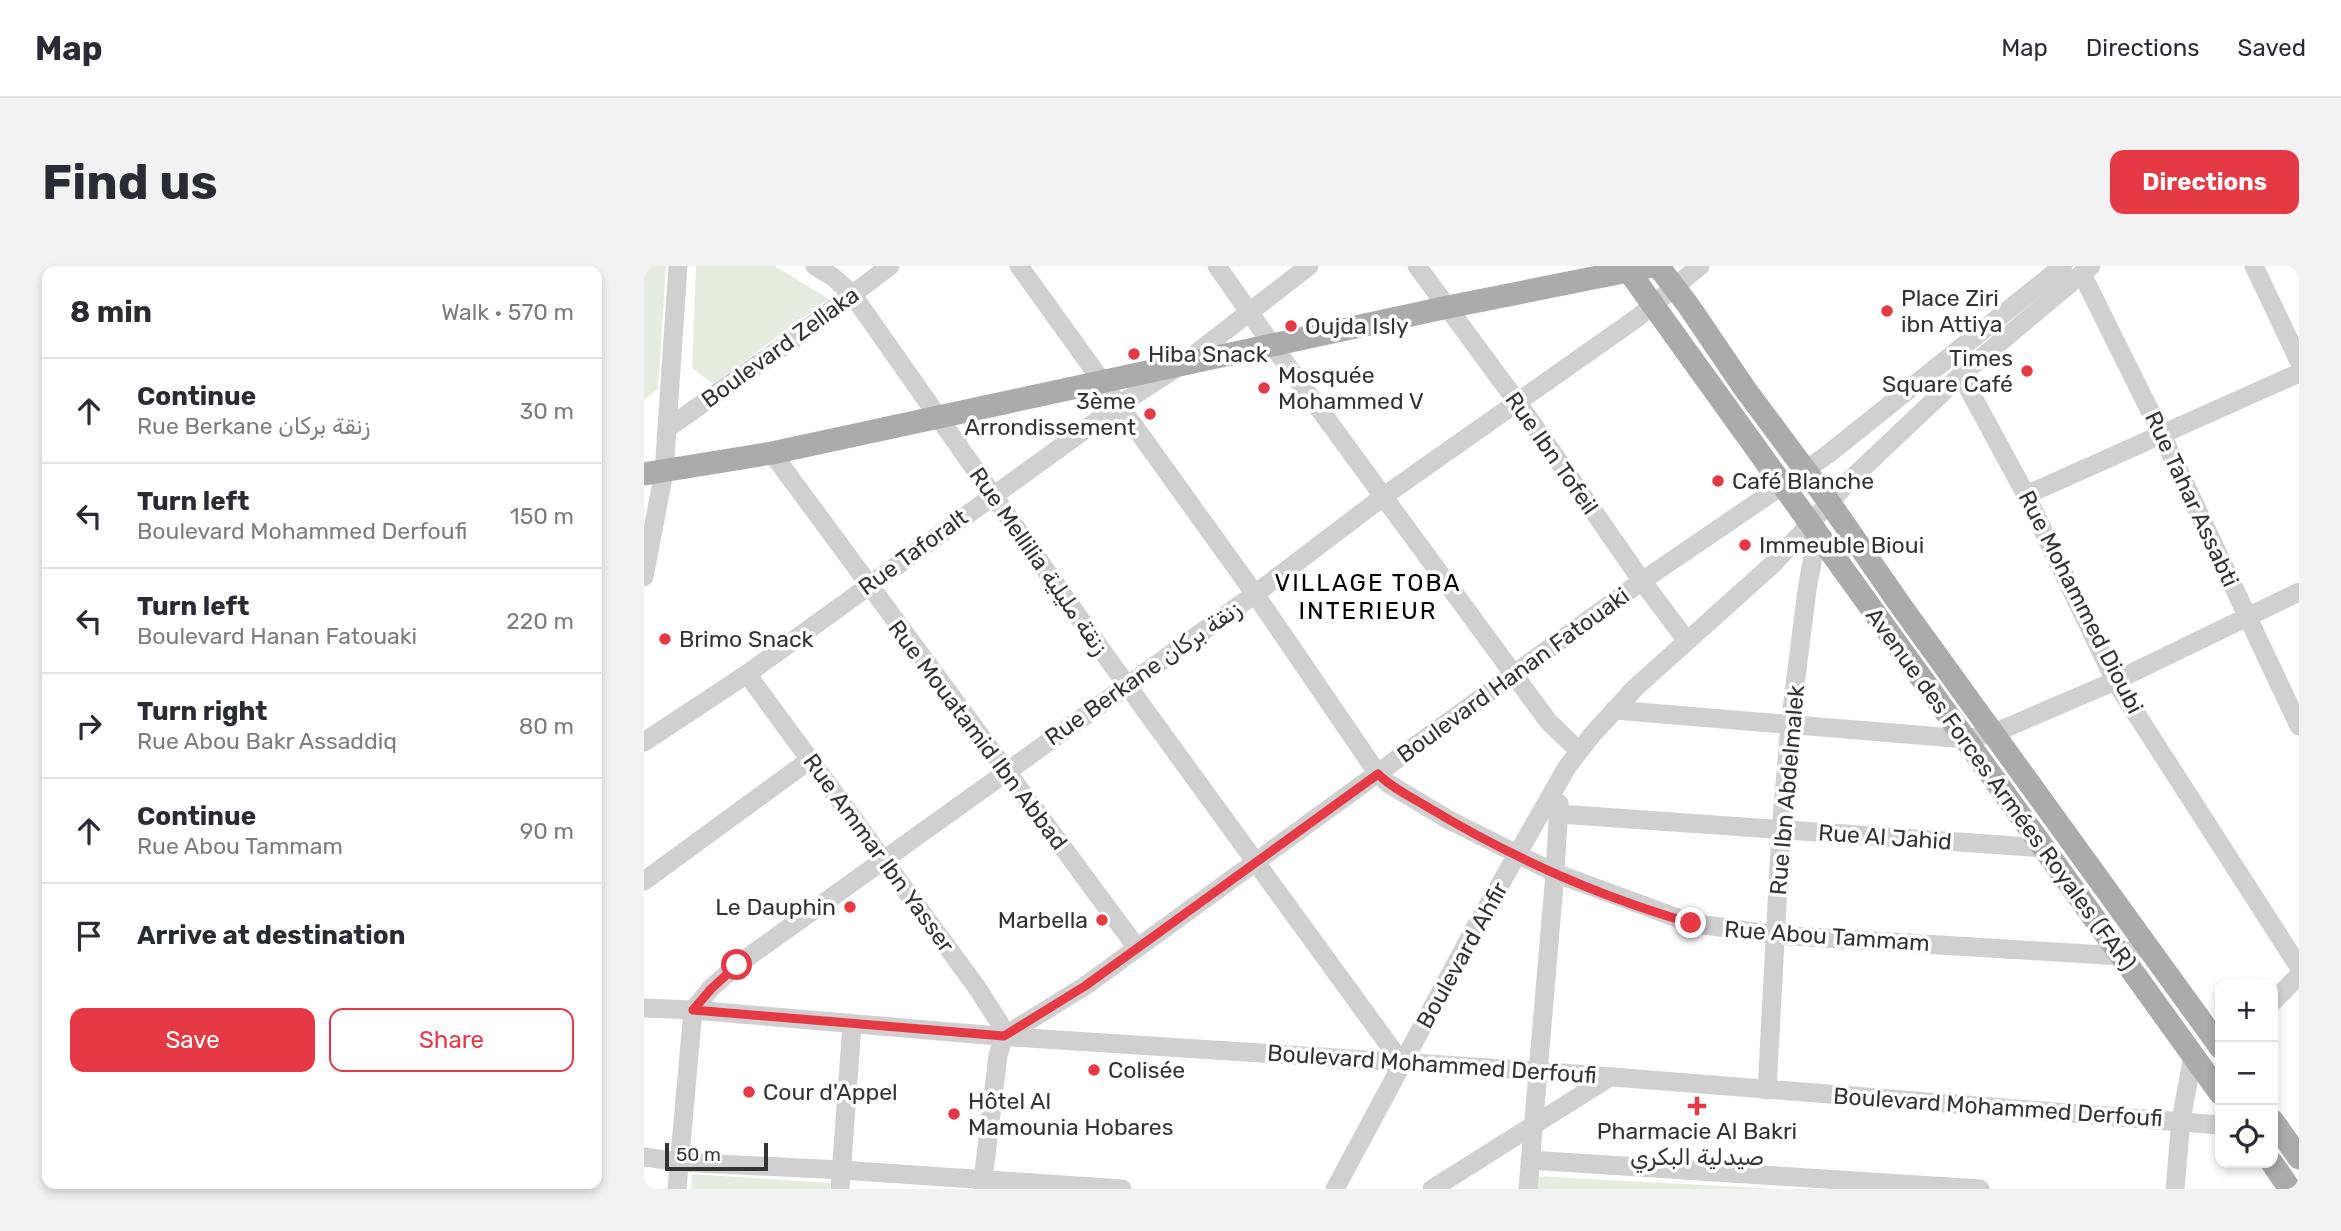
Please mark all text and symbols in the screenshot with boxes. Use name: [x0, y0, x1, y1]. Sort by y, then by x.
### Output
text: Map: [35, 29, 103, 68]
text: Map: [2001, 34, 2048, 62]
text: Directions: [2086, 34, 2199, 62]
text: Saved: [2237, 34, 2306, 62]
button: Directions: [2110, 150, 2299, 214]
text: Find us: [42, 153, 218, 211]
street label: Boulevard Zellaka: [696, 280, 864, 414]
place label: Place Ziri ibn Attiya: [1901, 284, 2003, 338]
text: 8 min: [70, 294, 152, 330]
text: Walk · 570 m: [441, 298, 574, 326]
marker: Place Ziri ibn Attiya: [1879, 303, 1895, 319]
place label: Oujda Isly: [1305, 312, 1409, 340]
marker: Oujda Isly: [1283, 318, 1299, 334]
place label: Hiba Snack: [1148, 340, 1268, 368]
place label: Times Square Café: [1882, 344, 2013, 398]
marker: Hiba Snack: [1126, 346, 1142, 362]
place label: Mosquée Mohammed V: [1278, 361, 1424, 415]
marker: Times Square Café: [2019, 363, 2035, 379]
marker: Mosquée Mohammed V: [1256, 380, 1272, 396]
text: Continue: [137, 381, 256, 412]
street label: Rue Ibn Tofeil: [1499, 386, 1605, 520]
place label: 3ème Arrondissement: [965, 387, 1136, 441]
icon: ahead: [70, 392, 108, 430]
text: 30 m: [519, 397, 574, 425]
marker: 3ème Arrondissement: [1142, 406, 1158, 422]
street label: Rue Tahar Assabti: [2139, 407, 2245, 591]
text: Rue Berkane زنقة بركان: [137, 412, 370, 440]
street label: Rue Mellilia زنقة مليلية: [964, 462, 1114, 660]
place label: Café Blanche: [1732, 467, 1874, 495]
marker: Café Blanche: [1710, 473, 1726, 489]
text: Turn left: [137, 486, 249, 517]
street label: Rue Mohammed Dioubi: [2013, 486, 2149, 718]
icon: left: [70, 497, 108, 535]
text: 150 m: [510, 502, 574, 530]
street label: Rue Taforalt: [853, 503, 973, 601]
text: Boulevard Mohammed Derfoufi: [137, 517, 467, 545]
place label: Immeuble Bioui: [1759, 531, 1924, 559]
marker: Immeuble Bioui: [1737, 537, 1753, 553]
district label: VILLAGE TOBA INTERIEUR: [1275, 569, 1461, 625]
street label: Boulevard Hanan Fatouaki: [1391, 581, 1635, 769]
text: Turn left: [137, 591, 249, 622]
street label: Rue Berkane زنقة بركان: [1039, 595, 1247, 751]
icon: left: [70, 602, 108, 640]
street label: Avenue des Forces Armées Royales (FAR): [1860, 602, 2142, 976]
text: 220 m: [506, 607, 574, 635]
street label: Rue Mouatamid Ibn Abbad: [882, 615, 1074, 855]
text: Boulevard Hanan Fatouaki: [137, 622, 417, 650]
place label: Brimo Snack: [679, 625, 814, 653]
marker: Brimo Snack: [657, 631, 673, 647]
street label: Rue Ibn Abdelmalek: [1764, 684, 1810, 896]
text: Turn right: [137, 696, 267, 727]
icon: right: [70, 707, 108, 745]
text: 80 m: [519, 712, 574, 740]
text: Rue Abou Bakr Assaddiq: [137, 727, 397, 755]
street label: Rue Ammar Ibn Yasser: [797, 748, 961, 958]
text: Continue: [137, 801, 256, 832]
icon: ahead: [70, 812, 108, 850]
text: 90 m: [520, 817, 574, 845]
street label: Rue Al Jahid: [1817, 818, 1953, 856]
text: Rue Abou Tammam: [137, 832, 343, 860]
street label: Boulevard Ahfir: [1410, 877, 1514, 1033]
place label: Le Dauphin: [715, 893, 836, 921]
marker: Le Dauphin: [842, 899, 858, 915]
place label: Marbella: [998, 906, 1088, 934]
route end: [1675, 907, 1706, 938]
marker: Marbella: [1094, 912, 1110, 928]
street label: Rue Abou Tammam: [1723, 915, 1931, 957]
icon: arrive: [70, 917, 108, 955]
text: Arrive at destination: [137, 920, 405, 951]
route start: [721, 949, 752, 980]
map controls: [2215, 979, 2278, 1168]
button: +: [2215, 979, 2278, 1042]
button: Save: [70, 1008, 315, 1072]
button: Share: [329, 1008, 574, 1072]
street label: Boulevard Mohammed Derfoufi: [1266, 1039, 1598, 1089]
button: −: [2215, 1042, 2278, 1105]
place label: Colisée: [1108, 1056, 1185, 1084]
marker: Colisée: [1086, 1062, 1102, 1078]
place label: Cour d'Appel: [763, 1078, 898, 1106]
street label: Boulevard Mohammed Derfoufi: [1832, 1082, 2164, 1132]
marker: Cour d'Appel: [741, 1084, 757, 1100]
place label: Hôtel Al Mamounia Hobares: [968, 1087, 1173, 1141]
marker: Pharmacie Al Bakri صيدلية البكري: [1689, 1098, 1705, 1114]
button: locate: [2215, 1105, 2278, 1168]
marker: Hôtel Al Mamounia Hobares: [946, 1106, 962, 1122]
place label: Pharmacie Al Bakri صيدلية البكري: [1597, 1117, 1797, 1174]
scale bar: [665, 1140, 768, 1172]
text: 50 m: [676, 1143, 721, 1166]

